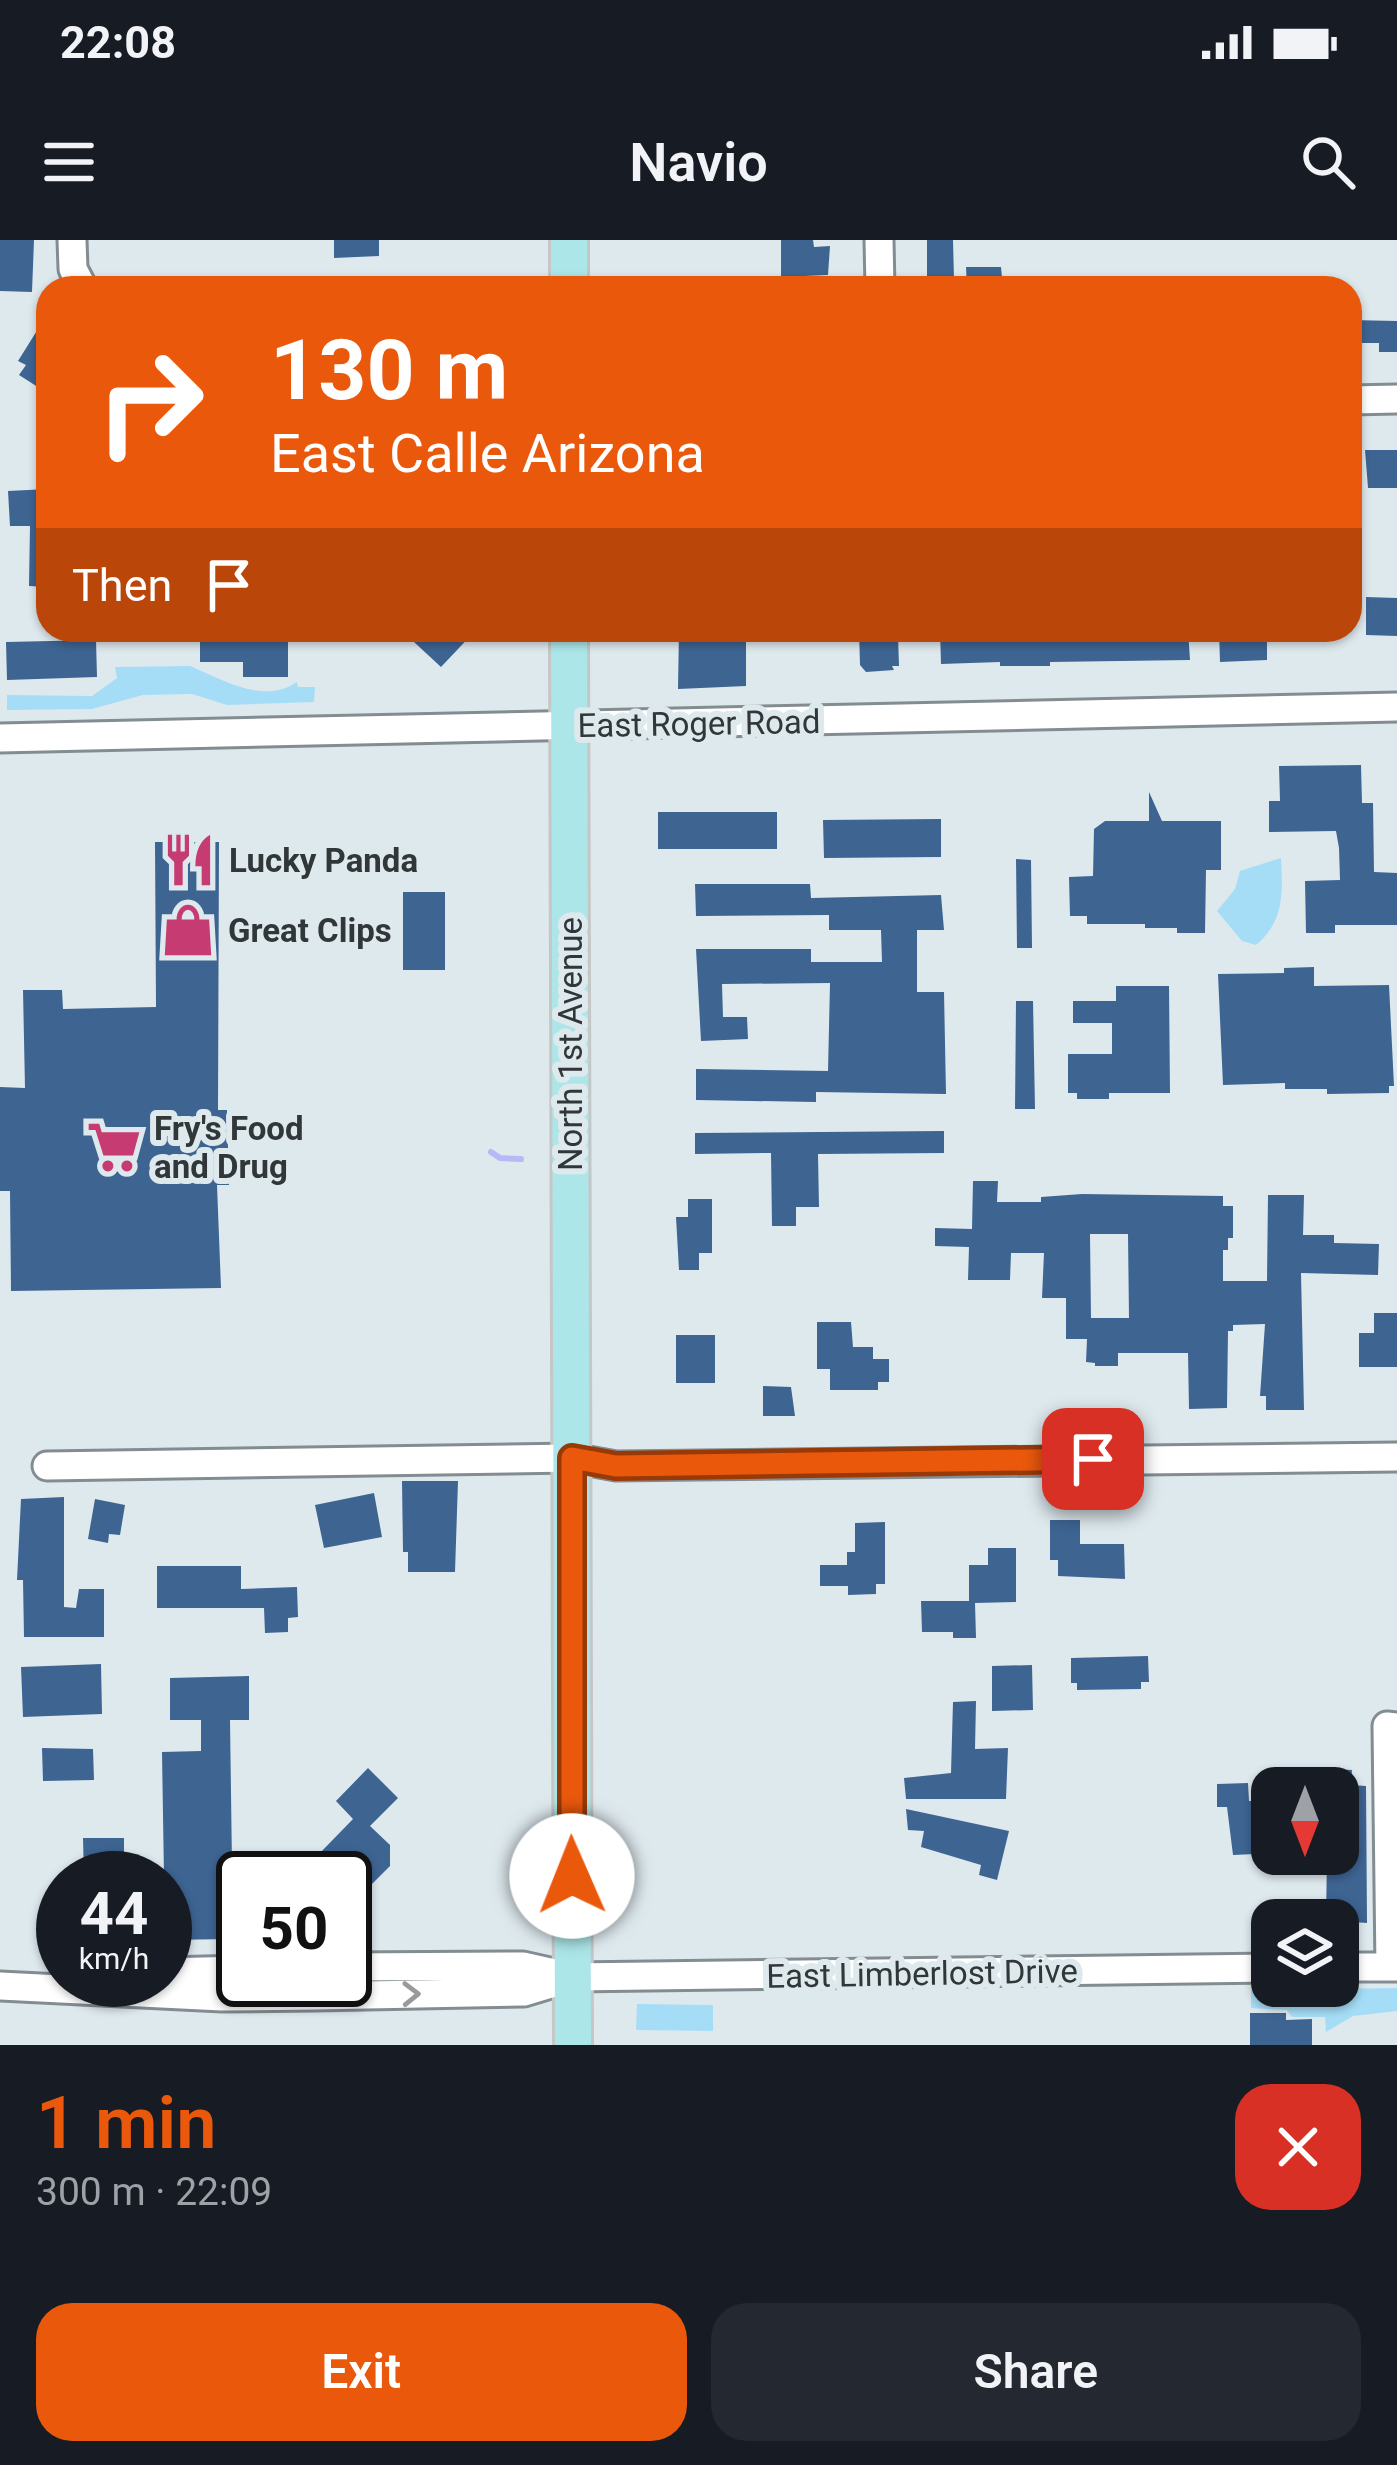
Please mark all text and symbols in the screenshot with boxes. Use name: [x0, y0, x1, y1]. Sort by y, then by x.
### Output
text: 22:08: [60, 16, 176, 69]
icon: menu: [36, 129, 102, 195]
icon: search: [1295, 129, 1361, 195]
text: Navio: [629, 131, 768, 194]
text: 130 m: [270, 321, 508, 420]
icon: right: [72, 324, 228, 480]
text: East Calle Arizona: [270, 422, 705, 485]
icon: arrive: [196, 552, 262, 618]
text: Then: [72, 559, 172, 612]
street label: East Roger Road: [577, 702, 821, 745]
restaurant icon: Lucky Panda: [160, 831, 218, 889]
place label: Lucky Panda: [229, 841, 418, 880]
shop icon: Great Clips: [159, 901, 217, 959]
place label: Great Clips: [228, 911, 392, 950]
street label: North 1st Avenue: [551, 917, 590, 1171]
place label: Fry's Food and Drug: [154, 1109, 304, 1186]
supermarket icon: Fry's Food and Drug: [85, 1118, 143, 1176]
pin: [1042, 1408, 1144, 1510]
icon: arrive: [1060, 1426, 1126, 1492]
north arrow: [1251, 1767, 1359, 1875]
map controls: [1251, 1767, 1359, 2007]
position arrow: [509, 1813, 635, 1939]
speed limit sign: 50: [216, 1851, 372, 2007]
text: 44: [80, 1878, 148, 1949]
button: layers: [1251, 1899, 1359, 2007]
text: km/h: [79, 1941, 149, 1976]
street label: East Limberlost Drive: [766, 1951, 1078, 1996]
one-way arrow: [403, 1981, 421, 2007]
text: 1 min: [36, 2081, 217, 2166]
button: close: [1235, 2084, 1361, 2210]
text: 300 m · 22:09: [36, 2169, 272, 2215]
button: Exit: [36, 2303, 687, 2441]
button: Share: [711, 2303, 1361, 2441]

